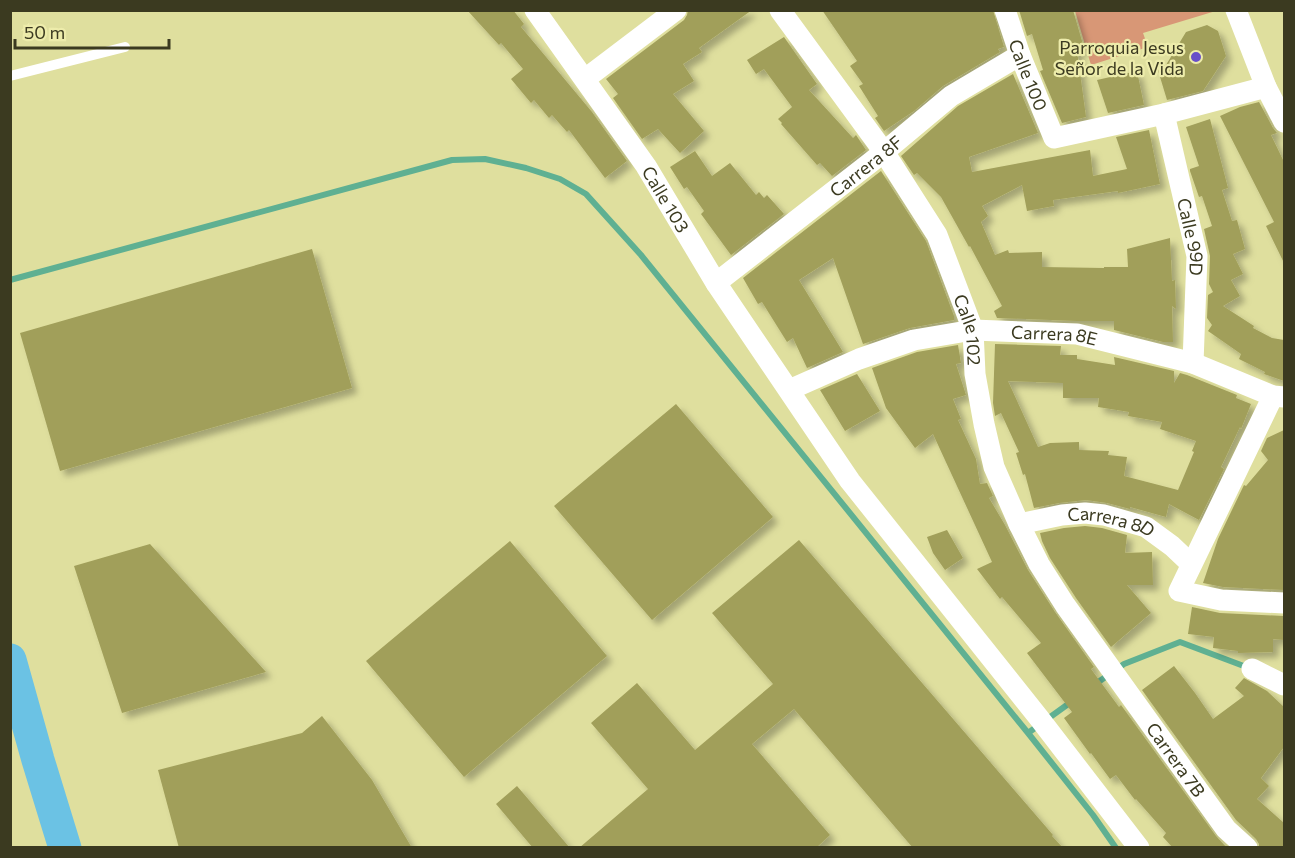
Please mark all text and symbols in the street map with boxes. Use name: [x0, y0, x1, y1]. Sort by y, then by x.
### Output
scale bar: [15, 12, 170, 50]
text: 50 m: [24, 21, 65, 43]
street label: Calle 100: [1005, 36, 1053, 114]
place label: Parroquia Jesus Señor de la Vida: [1055, 36, 1184, 79]
marker: Parroquia Jesus Señor de la Vida: [1189, 50, 1203, 64]
street label: Carrera 8F: [825, 131, 907, 201]
street label: Calle 103: [637, 162, 694, 236]
street label: Calle 99D: [1173, 196, 1208, 276]
street label: Calle 102: [949, 291, 986, 366]
street label: Carrera 8E: [1011, 320, 1100, 350]
street label: Carrera 8D: [1066, 502, 1160, 541]
street label: Carrera 7B: [1142, 718, 1210, 801]

